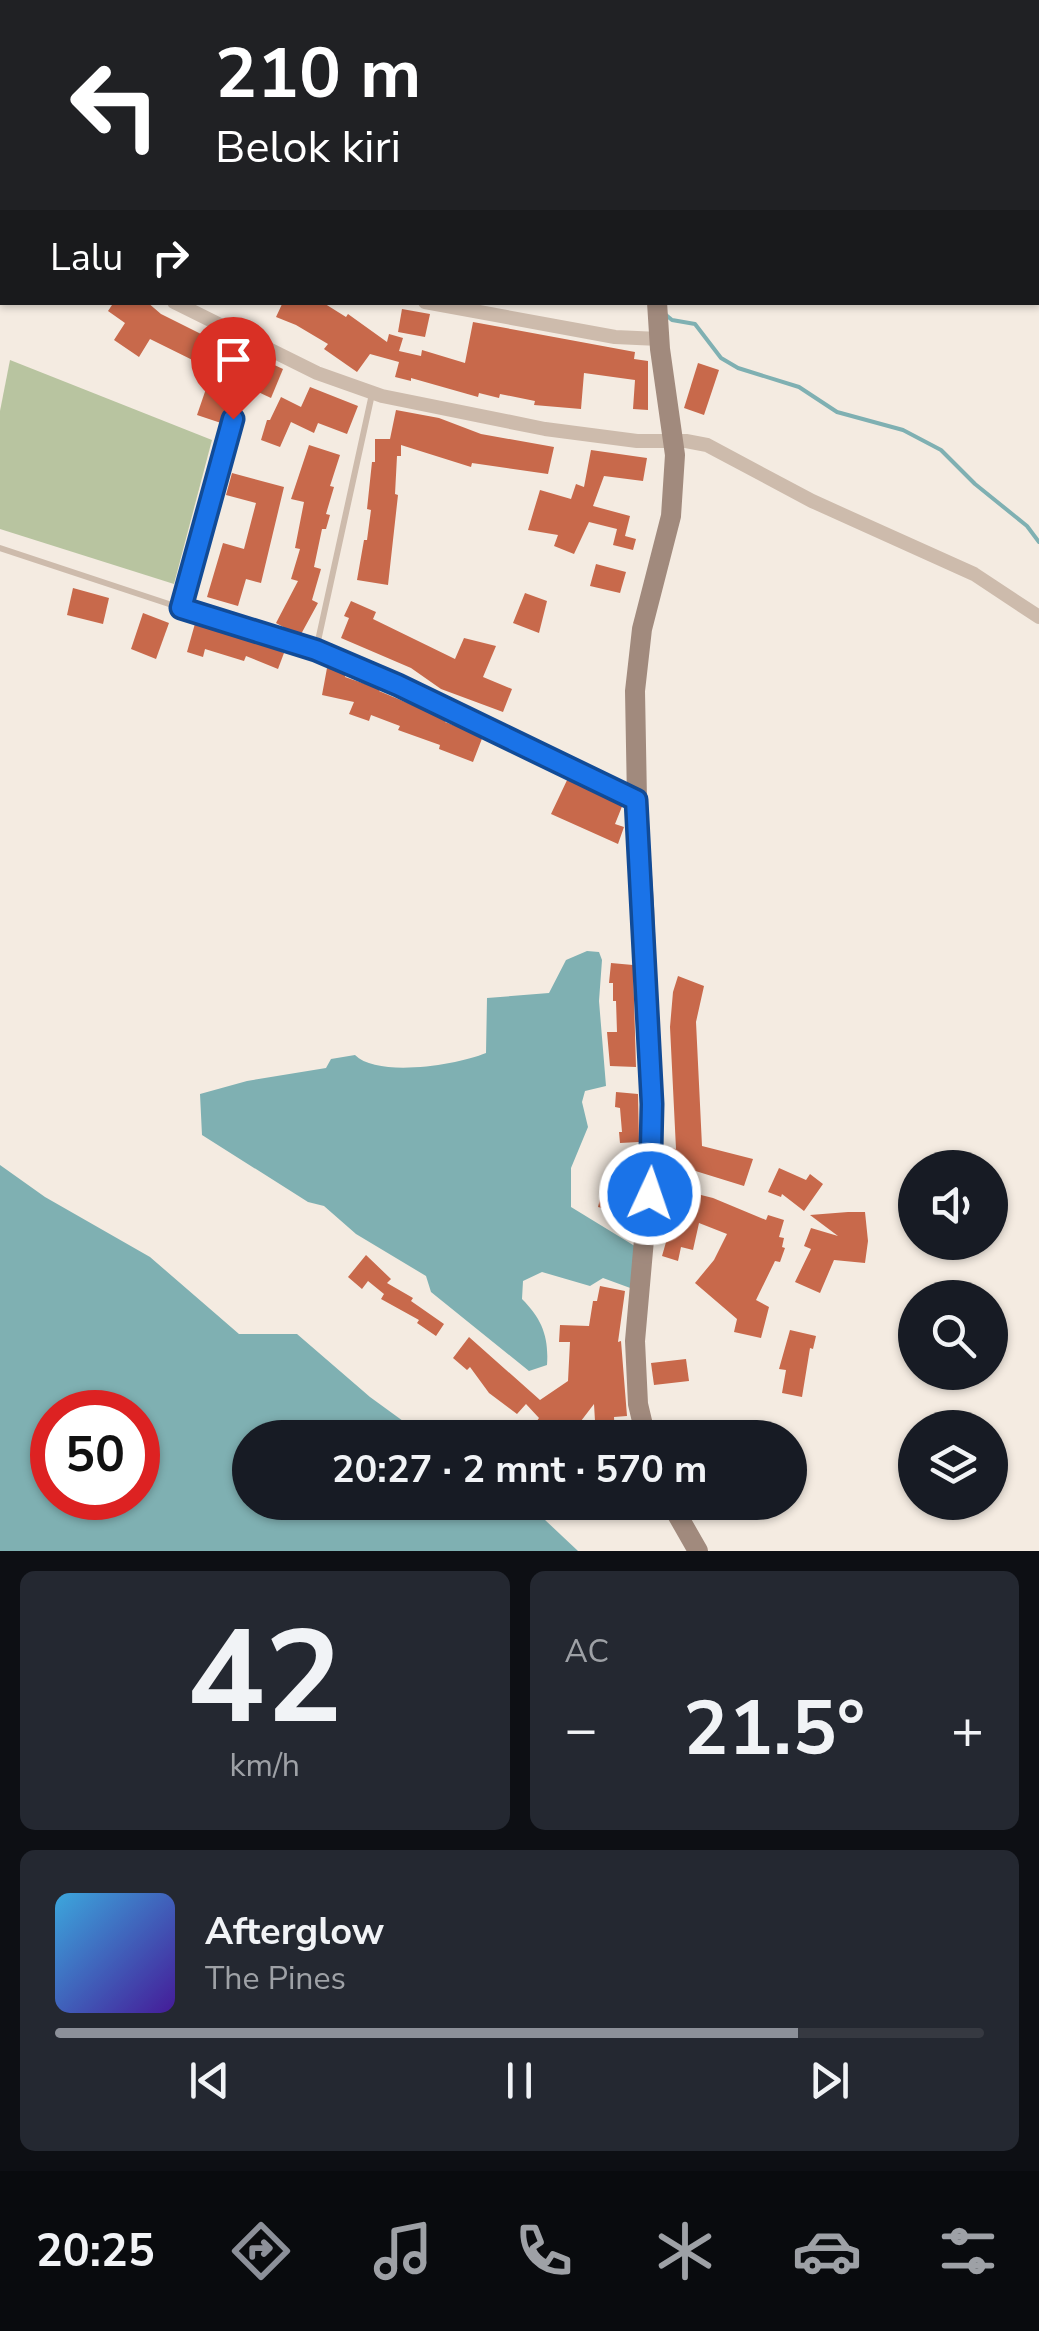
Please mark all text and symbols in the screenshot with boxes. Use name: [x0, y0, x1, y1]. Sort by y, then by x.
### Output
text: 210 m: [215, 26, 421, 122]
icon: left: [50, 40, 180, 170]
text: Belok kiri: [215, 117, 401, 178]
icon: right: [143, 230, 198, 285]
text: Lalu: [50, 232, 123, 283]
pin: [191, 317, 276, 420]
icon: arrive: [206, 332, 261, 387]
position arrow: [598, 1142, 702, 1246]
map controls: [898, 1150, 1008, 1520]
button: sound: [898, 1150, 1008, 1260]
button: search: [898, 1280, 1008, 1390]
speed limit sign: 50: [30, 1390, 160, 1520]
button: layers: [898, 1410, 1008, 1520]
text: 20:27 · 2 mnt · 570 m: [332, 1444, 707, 1495]
text: 42: [187, 1590, 343, 1767]
text: AC: [565, 1630, 609, 1673]
text: 21.5°: [683, 1678, 865, 1780]
text: −: [565, 1692, 598, 1767]
text: +: [951, 1692, 984, 1767]
text: km/h: [229, 1744, 300, 1787]
text: Afterglow: [205, 1906, 384, 1957]
text: The Pines: [205, 1957, 346, 2000]
icon: previous: [182, 2053, 237, 2108]
icon: pause: [492, 2053, 547, 2108]
icon: next: [802, 2053, 857, 2108]
icon: directions: [226, 2216, 296, 2286]
icon: music: [368, 2216, 438, 2286]
icon: phone: [509, 2216, 579, 2286]
icon: climate: [650, 2216, 720, 2286]
icon: car: [792, 2216, 862, 2286]
icon: filters: [933, 2216, 1003, 2286]
text: 20:25: [36, 2221, 155, 2282]

